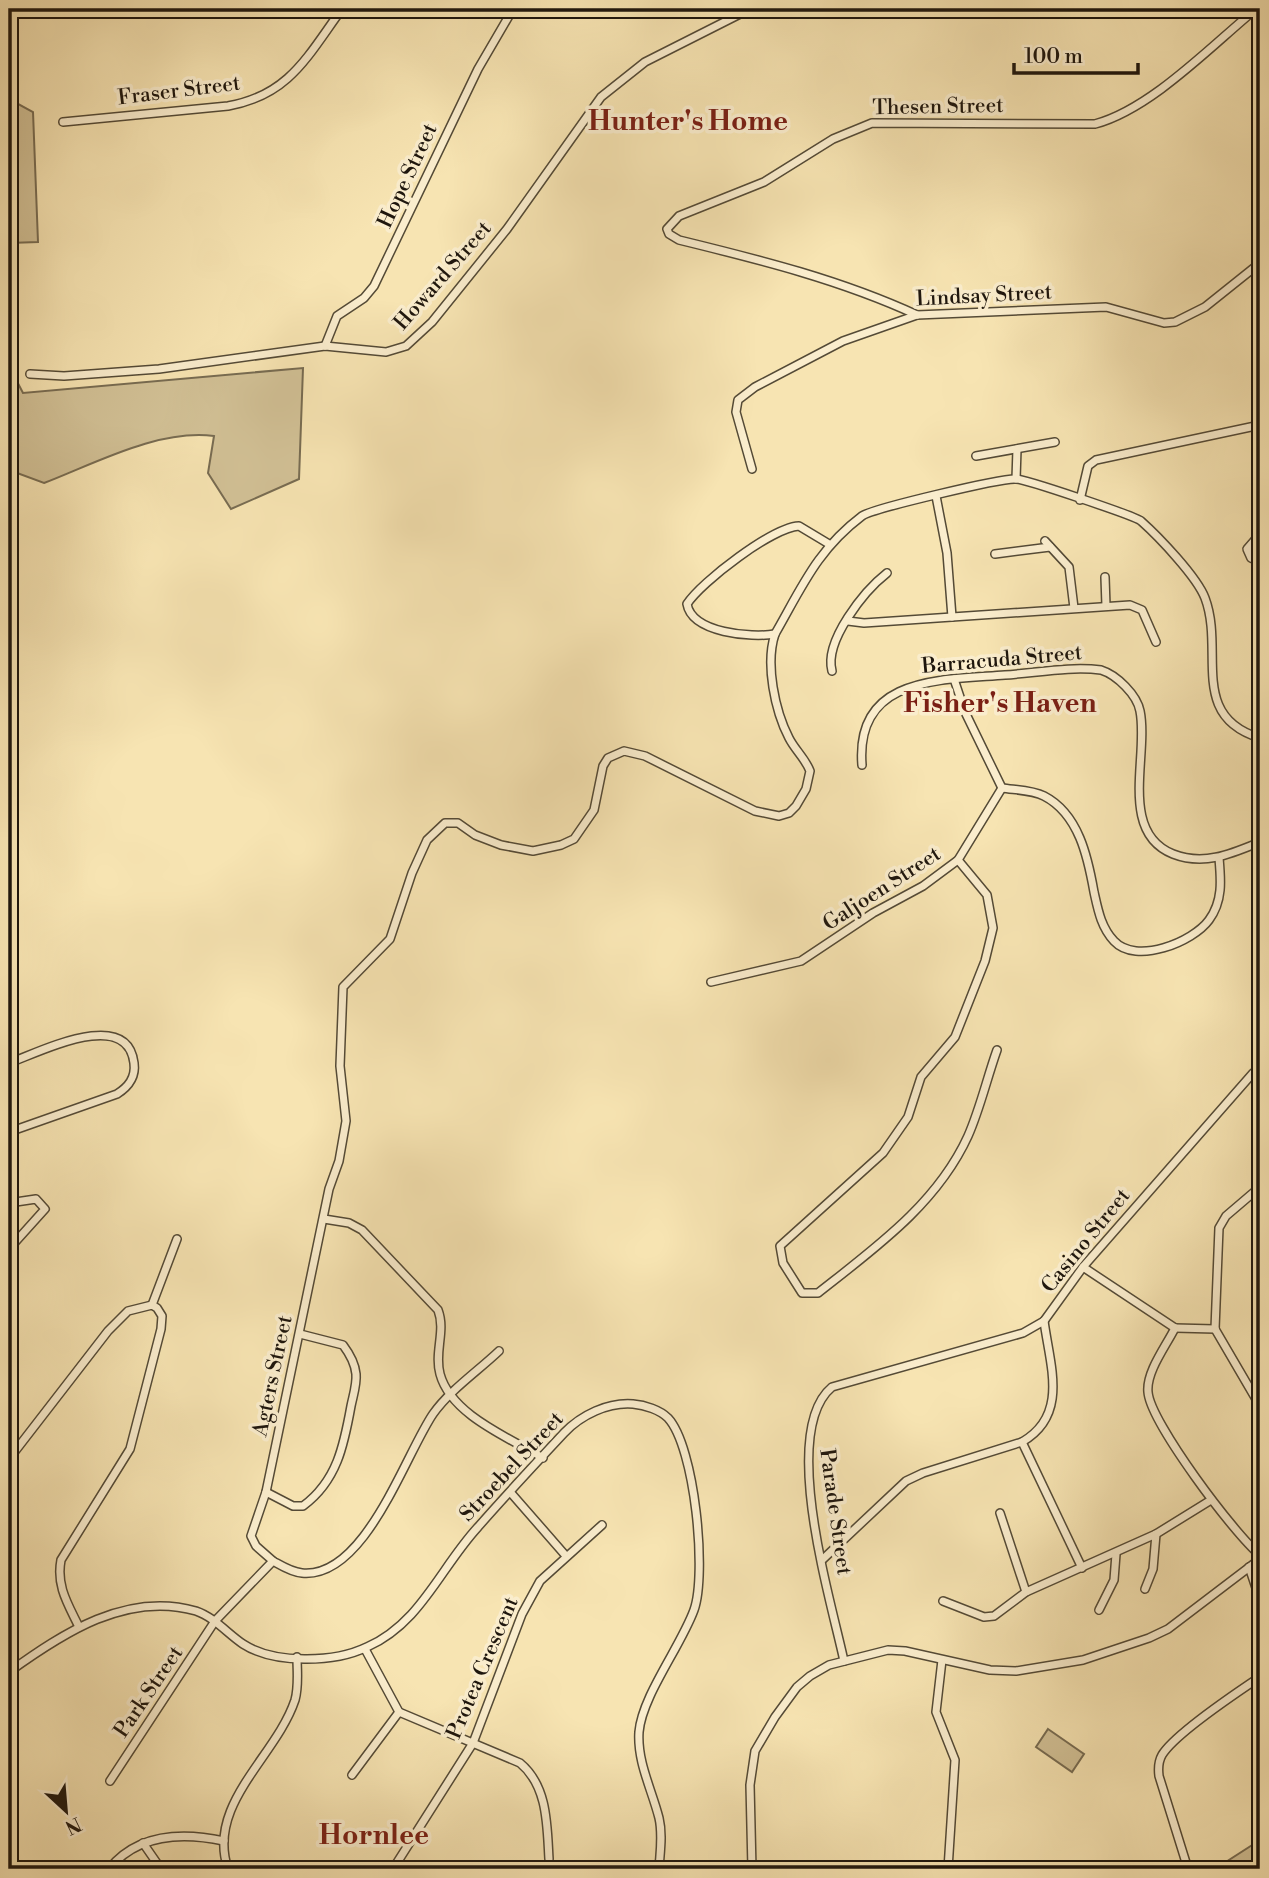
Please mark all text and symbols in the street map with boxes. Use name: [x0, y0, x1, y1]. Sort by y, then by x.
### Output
scale bar: [1014, 32, 1138, 76]
text: 100 m: [1024, 44, 1083, 70]
street label: Fraser Street: [116, 71, 242, 111]
street label: Thesen Street: [872, 93, 1004, 121]
district label: Hunter's Home: [588, 104, 788, 139]
street label: Hope Street: [372, 119, 444, 233]
street label: Howard Street: [389, 216, 498, 336]
street label: Lindsay Street: [915, 279, 1053, 313]
street label: Barracuda Street: [920, 640, 1084, 680]
district label: Fisher's Haven: [903, 686, 1097, 721]
street label: Galjoen Street: [818, 841, 946, 937]
street label: Casino Street: [1036, 1183, 1136, 1298]
street label: Agters Street: [247, 1312, 299, 1440]
street label: Stroebel Street: [454, 1406, 570, 1527]
street label: Parade Street: [813, 1447, 857, 1577]
street label: Protea Crescent: [441, 1592, 525, 1743]
street label: Park Street: [109, 1641, 189, 1743]
north arrow: [32, 1776, 102, 1846]
text: N: [61, 1811, 85, 1839]
district label: Hornlee: [319, 1818, 429, 1853]

